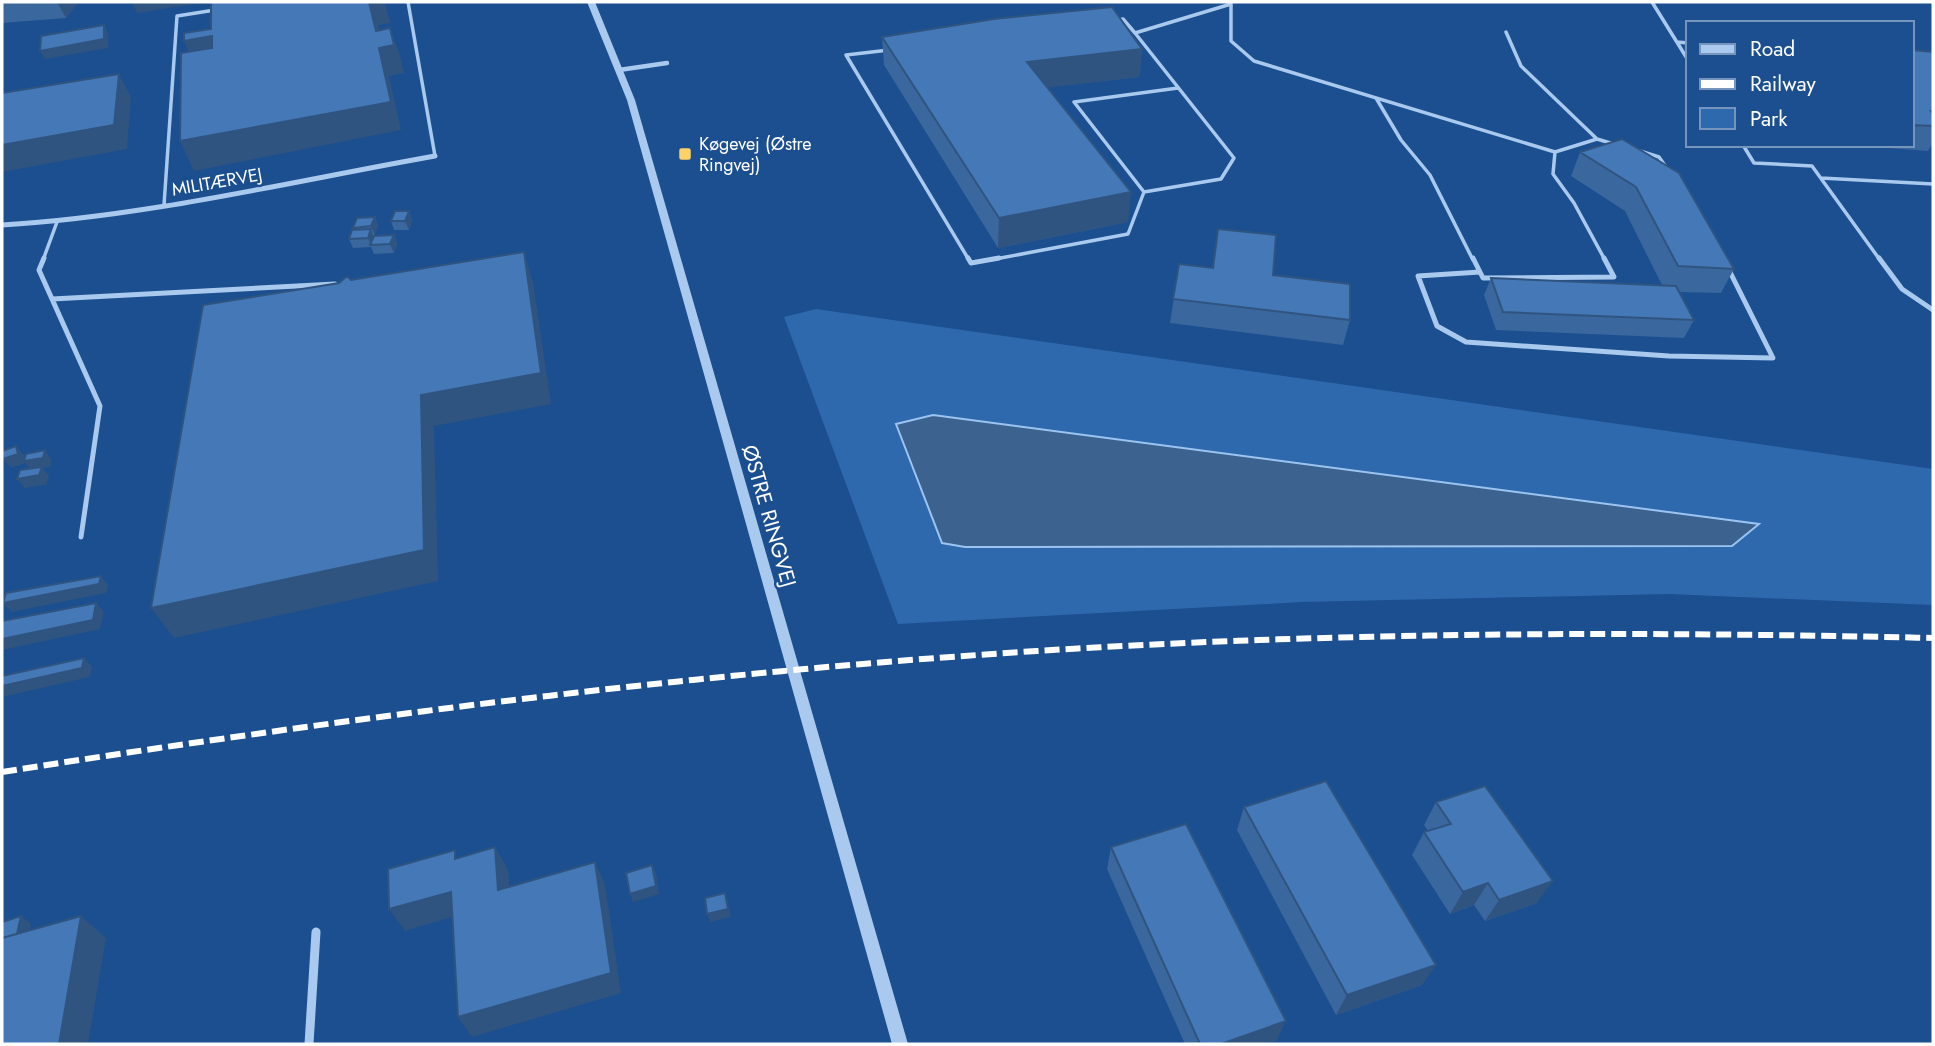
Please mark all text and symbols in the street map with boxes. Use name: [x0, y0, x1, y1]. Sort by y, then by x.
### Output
legend: [1686, 21, 1914, 147]
text: Road: [1750, 34, 1795, 64]
text: Railway: [1750, 69, 1816, 99]
text: Park: [1750, 104, 1788, 134]
place label: Køgevej (Østre Ringvej): [699, 131, 812, 178]
marker: Køgevej (Østre Ringvej): [677, 146, 693, 162]
street label: MILITÆRVEJ: [170, 161, 264, 203]
street label: ØSTRE RINGVEJ: [734, 441, 804, 591]

